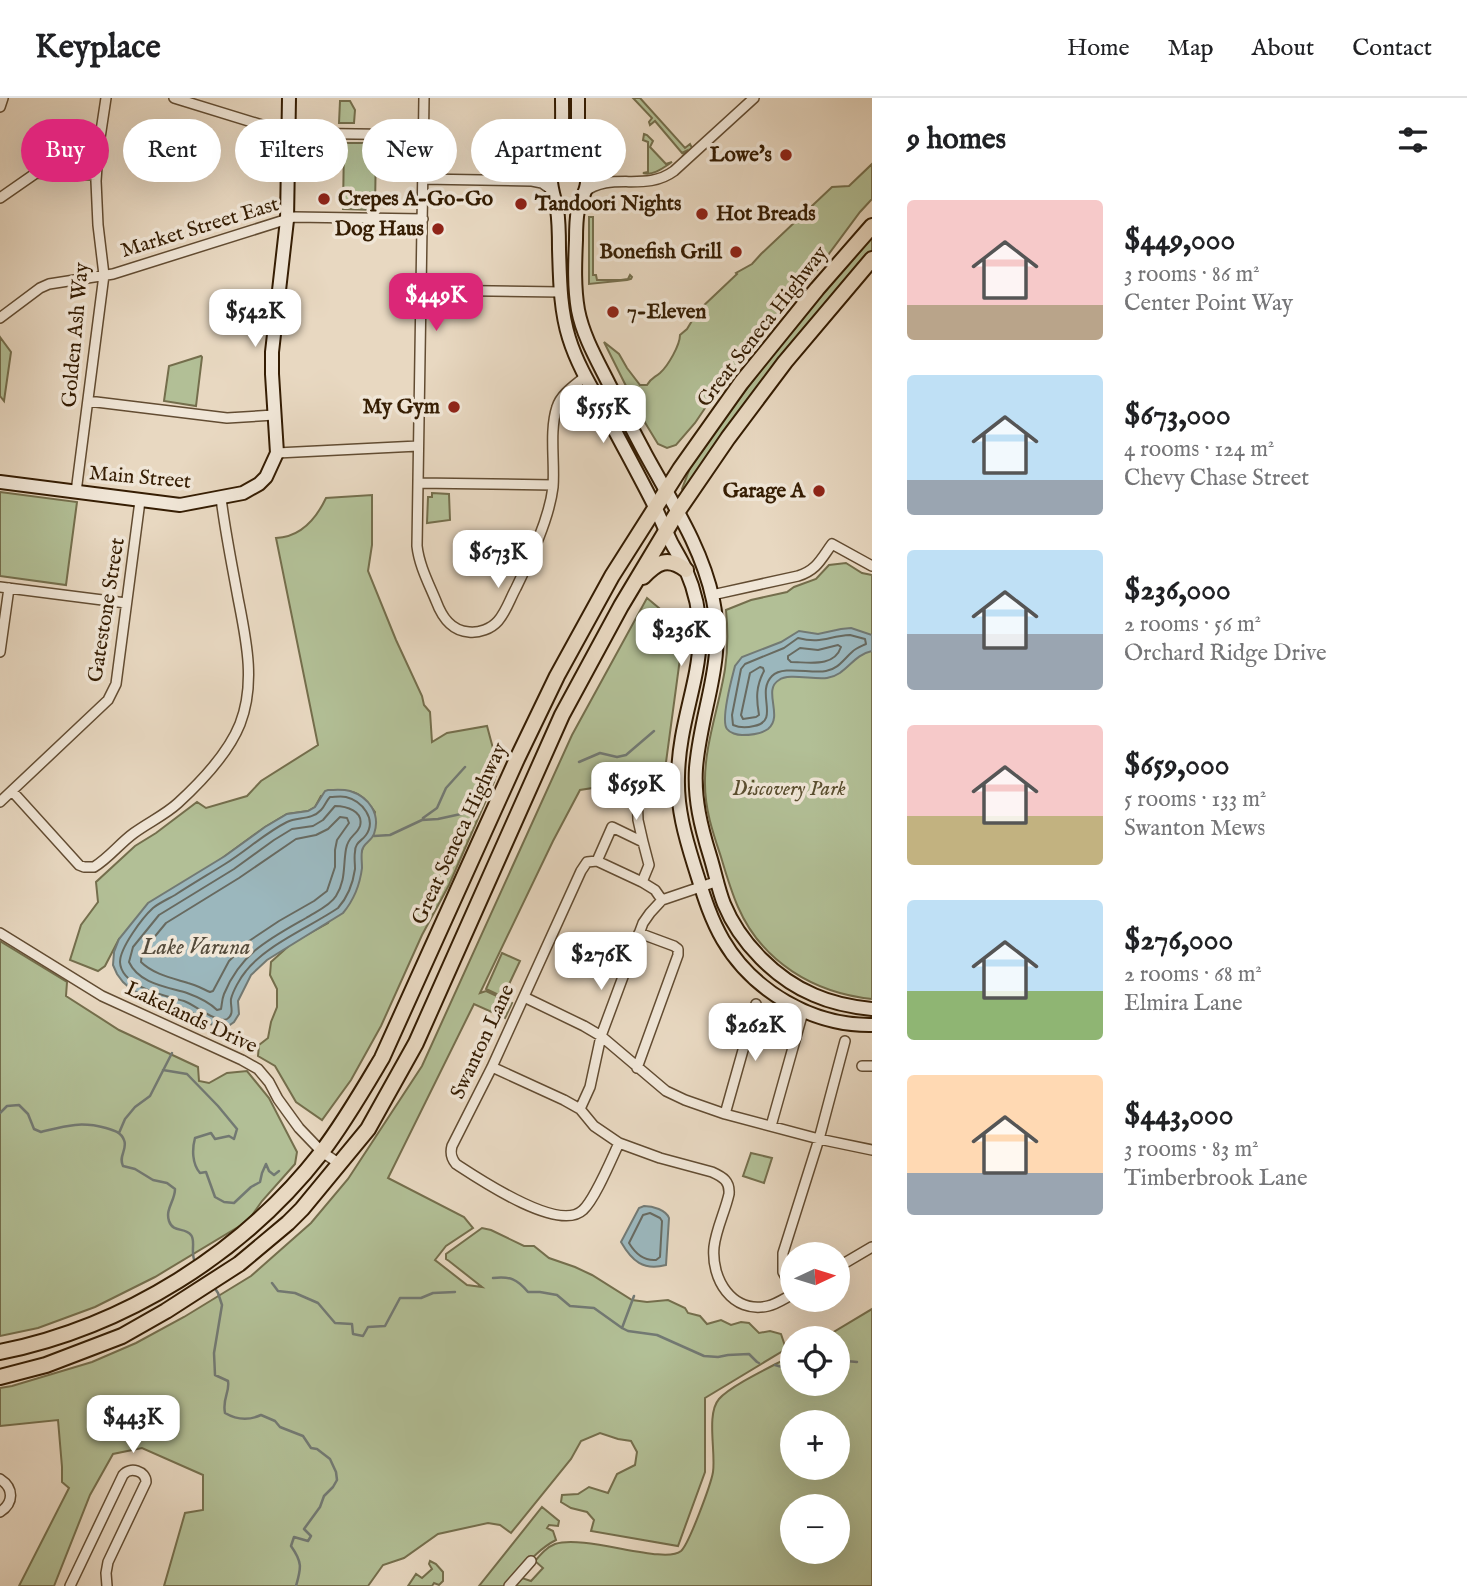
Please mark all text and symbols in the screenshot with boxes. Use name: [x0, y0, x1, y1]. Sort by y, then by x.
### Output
text: Keyplace: [35, 27, 161, 69]
text: Home: [1067, 33, 1130, 64]
text: Map: [1168, 33, 1214, 64]
text: About: [1252, 33, 1314, 64]
text: Contact: [1352, 33, 1432, 64]
chip: Buy: [21, 119, 109, 182]
chip: Rent: [123, 119, 221, 182]
chip: Filters: [235, 119, 348, 182]
chip: New: [362, 119, 457, 182]
chip: Apartment: [471, 119, 626, 182]
text: 9 homes: [907, 121, 1006, 159]
icon: filters: [1394, 121, 1432, 159]
place label: Lowe's: [709, 142, 772, 169]
marker: Lowe's: [778, 147, 794, 163]
place label: Crepes A-Go-Go: [338, 186, 494, 213]
street label: Market Street East: [118, 191, 282, 265]
marker: Crepes A-Go-Go: [316, 191, 332, 207]
place label: Tandoori Nights: [534, 191, 681, 218]
marker: Tandoori Nights: [513, 196, 529, 212]
place label: Hot Breads: [716, 201, 816, 228]
marker: Hot Breads: [694, 206, 710, 222]
place label: Dog Haus: [334, 216, 424, 243]
marker: Dog Haus: [430, 221, 446, 237]
text: $449,000: [1124, 222, 1235, 260]
icon: home: [963, 228, 1047, 312]
place label: Bonefish Grill: [599, 239, 723, 266]
street label: Great Seneca Highway: [692, 240, 835, 413]
marker: Bonefish Grill: [728, 244, 744, 260]
text: 3 rooms · 86 m²: [1124, 260, 1260, 289]
street label: Golden Ash Way: [56, 261, 96, 409]
pin: $449K: [387, 274, 485, 333]
text: $449K: [405, 281, 467, 310]
pin: $542K: [206, 289, 304, 349]
text: Center Point Way: [1124, 289, 1293, 318]
text: $542K: [225, 297, 285, 326]
place label: 7-Eleven: [627, 299, 706, 326]
marker: 7-Eleven: [605, 304, 621, 320]
pin: $555K: [554, 386, 652, 445]
text: $555K: [576, 393, 630, 422]
place label: My Gym: [363, 394, 441, 421]
text: $673,000: [1124, 397, 1231, 435]
marker: My Gym: [446, 399, 462, 415]
icon: home: [963, 403, 1047, 487]
text: 4 rooms · 124 m²: [1124, 435, 1274, 464]
street label: Main Street: [88, 460, 192, 496]
text: Chevy Chase Street: [1124, 464, 1309, 493]
place label: Garage A: [723, 478, 807, 505]
marker: Garage A: [811, 483, 827, 499]
pin: $673K: [449, 531, 547, 590]
street label: Gatestone Street: [82, 536, 132, 684]
text: $673K: [469, 538, 527, 567]
text: $236,000: [1124, 572, 1231, 610]
icon: home: [963, 578, 1047, 662]
pin: $236K: [632, 608, 730, 668]
text: 2 rooms · 56 m²: [1124, 610, 1261, 639]
text: $236K: [652, 616, 710, 645]
text: Orchard Ridge Drive: [1124, 639, 1327, 668]
street label: Great Seneca Highway: [406, 738, 514, 929]
text: $659,000: [1124, 747, 1229, 785]
icon: home: [963, 753, 1047, 837]
pin: $659K: [587, 762, 685, 822]
text: $659K: [607, 770, 665, 799]
park label: Discovery Park: [732, 776, 846, 803]
text: 5 rooms · 133 m²: [1124, 785, 1267, 814]
text: Swanton Mews: [1124, 814, 1265, 843]
text: $276,000: [1124, 922, 1233, 960]
icon: home: [963, 928, 1047, 1012]
pin: $276K: [552, 932, 650, 992]
water label: Lake Varuna: [141, 933, 250, 962]
text: $276K: [571, 940, 631, 969]
text: 2 rooms · 68 m²: [1124, 960, 1262, 989]
street label: Lakelands Drive: [121, 976, 262, 1061]
street label: Swanton Lane: [445, 980, 521, 1104]
text: Elmira Lane: [1124, 989, 1243, 1018]
pin: $262K: [706, 1004, 804, 1063]
text: $262K: [725, 1011, 785, 1040]
text: $443,000: [1124, 1097, 1233, 1135]
icon: home: [963, 1103, 1047, 1187]
text: 3 rooms · 83 m²: [1124, 1135, 1259, 1164]
text: Timberbrook Lane: [1124, 1164, 1308, 1193]
north arrow: [780, 1242, 850, 1312]
map controls: [780, 1242, 850, 1564]
button: locate: [780, 1326, 850, 1396]
pin: $443K: [84, 1396, 182, 1455]
text: $443K: [103, 1403, 163, 1432]
button: +: [780, 1410, 850, 1480]
button: −: [780, 1494, 850, 1564]

